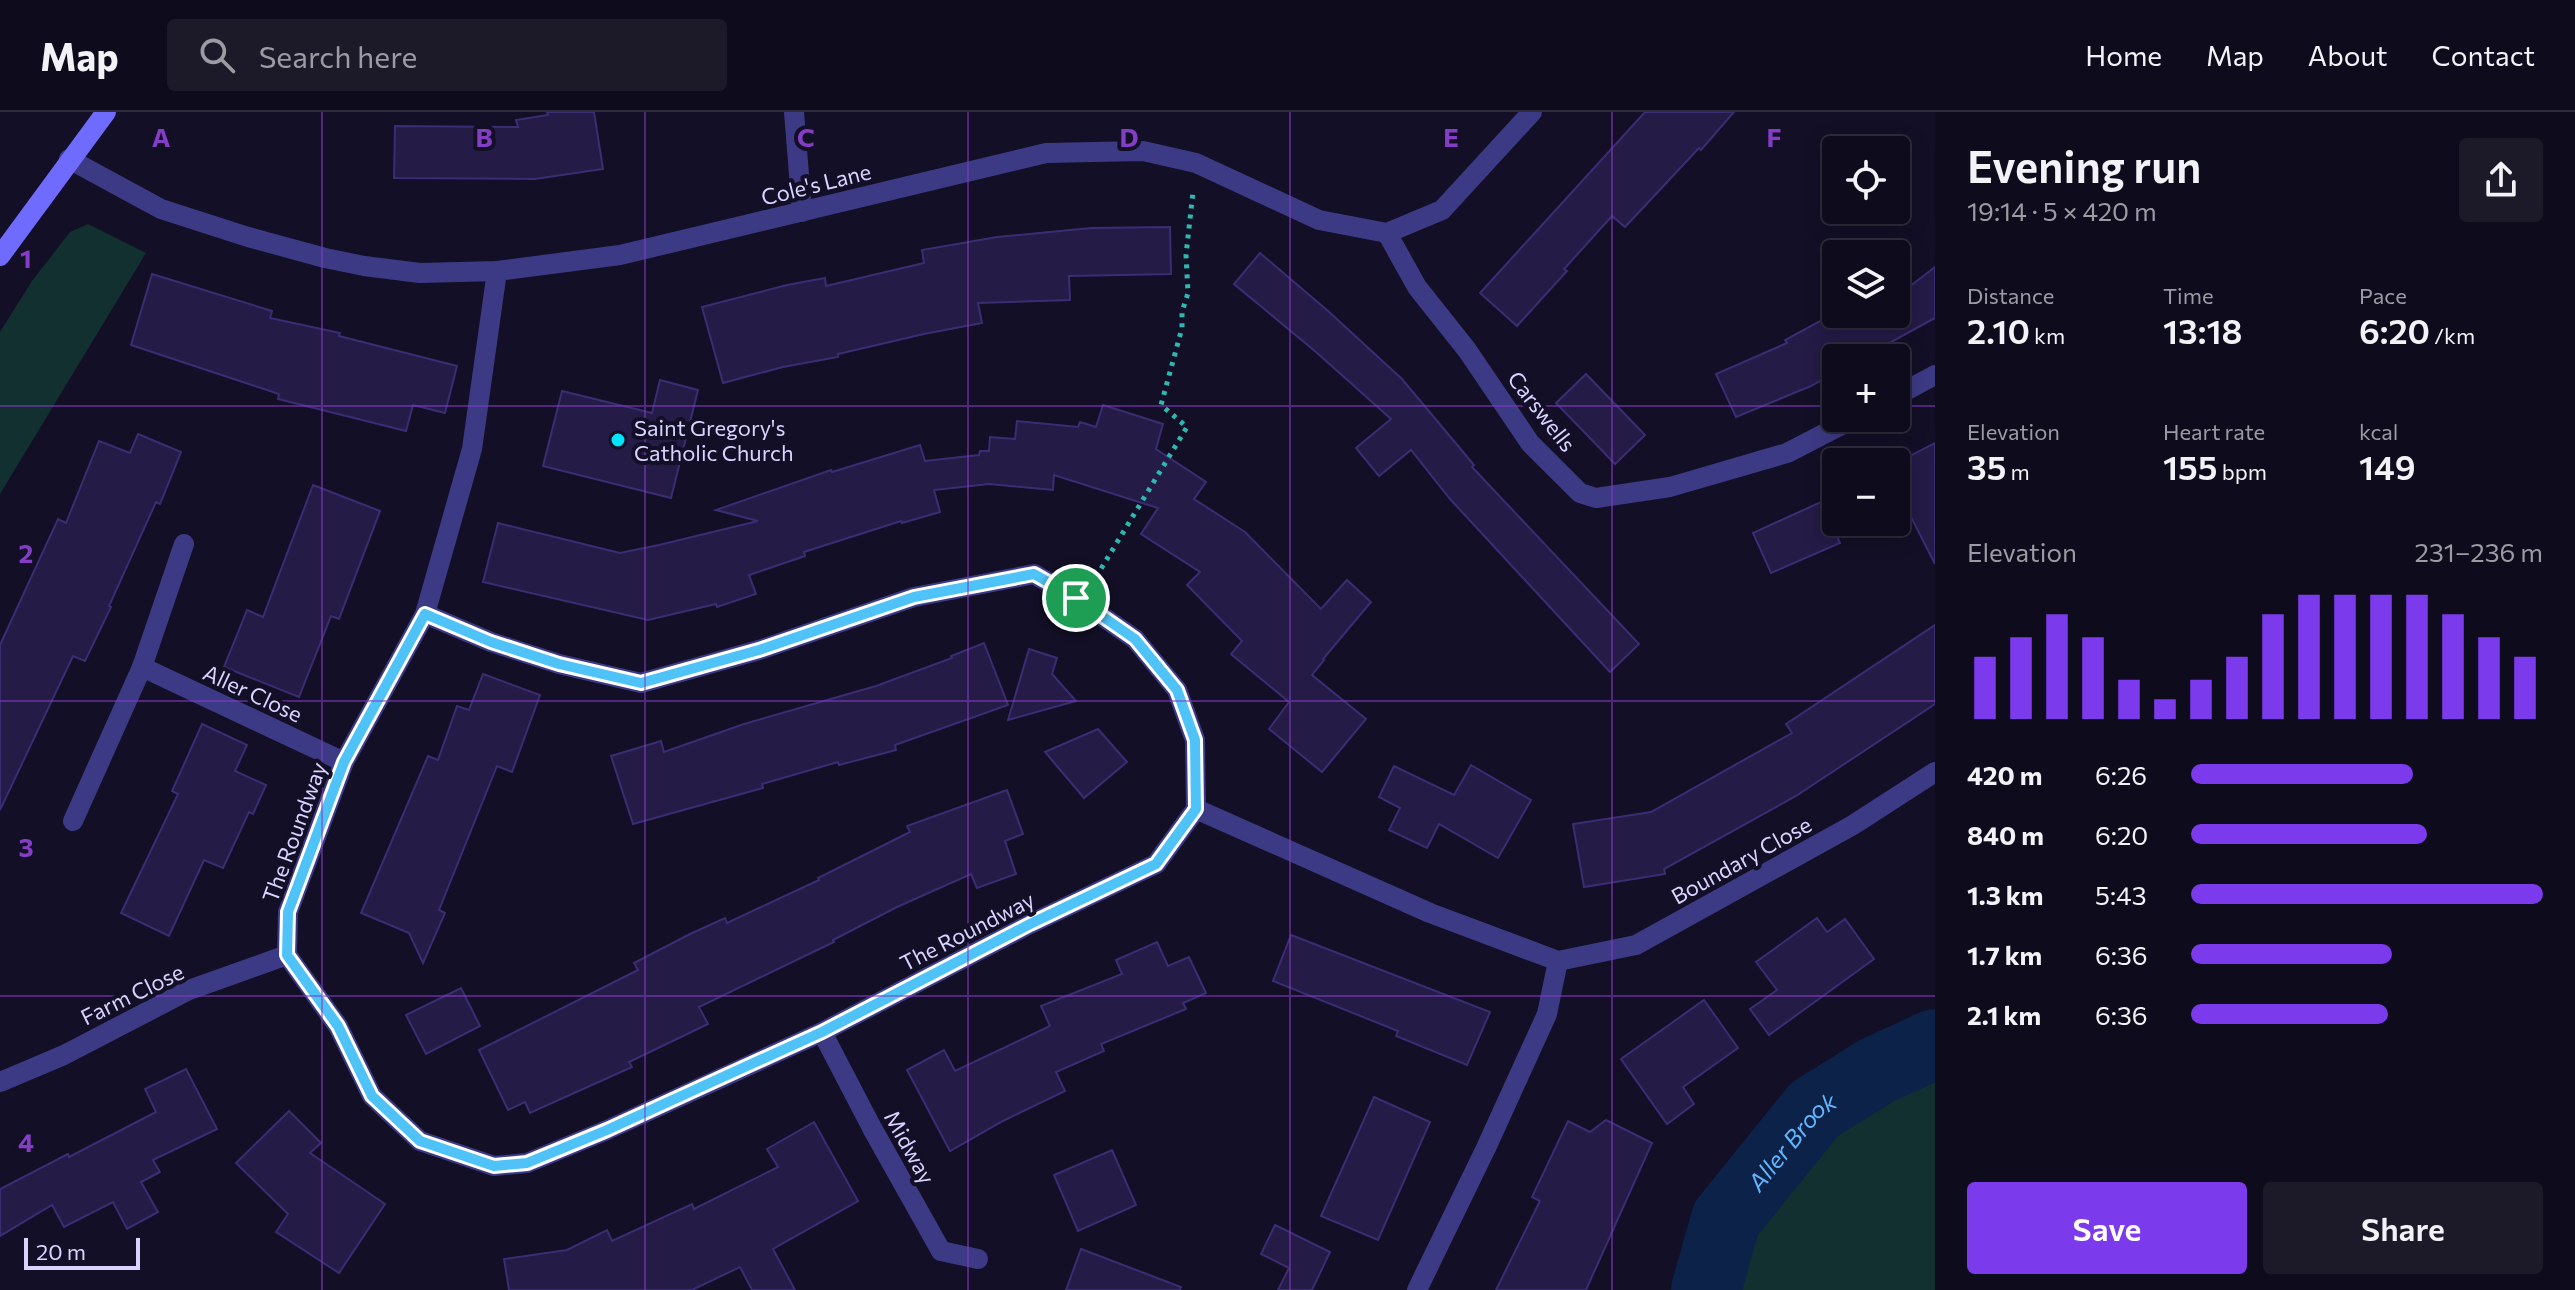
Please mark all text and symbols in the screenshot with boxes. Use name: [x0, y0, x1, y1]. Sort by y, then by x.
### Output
search box: [167, 19, 727, 91]
text: Map: [40, 32, 119, 79]
icon: search: [195, 33, 239, 77]
text: Search here: [259, 37, 417, 74]
text: Home: [2085, 38, 2162, 72]
text: Map: [2206, 38, 2264, 72]
text: About: [2308, 38, 2388, 72]
text: Contact: [2432, 38, 2535, 72]
text: A: [152, 121, 171, 152]
text: B: [475, 121, 493, 152]
text: C: [797, 121, 815, 152]
text: D: [1119, 121, 1139, 152]
text: E: [1443, 121, 1459, 152]
text: F: [1766, 121, 1782, 152]
map controls: [1822, 136, 1910, 536]
button: locate: [1822, 136, 1910, 224]
text: Evening run: [1967, 138, 2201, 192]
button: share: [2459, 138, 2543, 222]
street label: Cole's Lane: [758, 157, 874, 211]
text: 19:14 · 5 × 420 m: [1967, 195, 2157, 226]
button: layers: [1822, 240, 1910, 328]
text: 1: [20, 242, 32, 273]
text: Distance: [1967, 282, 2054, 309]
text: Time: [2163, 282, 2214, 309]
text: Pace: [2359, 282, 2407, 309]
text: 2.10: [1967, 309, 2030, 351]
text: 13:18: [2163, 309, 2242, 351]
text: 6:20: [2359, 309, 2430, 351]
text: km: [2030, 322, 2065, 349]
text: /km: [2430, 322, 2475, 349]
button: +: [1822, 344, 1910, 432]
street label: Carswells: [1502, 365, 1582, 457]
place label: Saint Gregory's Catholic Church: [634, 414, 794, 466]
text: Elevation: [1967, 418, 2060, 445]
text: Heart rate: [2163, 418, 2265, 445]
text: kcal: [2359, 418, 2398, 445]
marker: Saint Gregory's Catholic Church: [609, 431, 627, 449]
text: 35: [1967, 445, 2006, 487]
text: 155: [2163, 445, 2218, 487]
text: 149: [2359, 445, 2416, 487]
button: −: [1822, 448, 1910, 536]
text: m: [2006, 458, 2030, 485]
text: bpm: [2218, 458, 2267, 485]
text: Elevation: [1967, 536, 2077, 567]
text: 231–236 m: [2415, 536, 2543, 567]
text: 2: [19, 537, 33, 568]
pin: [1042, 564, 1110, 632]
icon: arrive: [1054, 576, 1098, 620]
street label: Aller Close: [199, 658, 307, 728]
street label: The Roundway: [256, 758, 332, 906]
text: 420 m: [1967, 759, 2042, 790]
text: 6:26: [2095, 759, 2147, 790]
street label: Boundary Close: [1666, 810, 1816, 910]
text: 840 m: [1967, 819, 2044, 850]
text: 6:20: [2095, 819, 2148, 850]
text: 3: [18, 831, 34, 862]
text: 1.3 km: [1967, 879, 2043, 910]
text: 5:43: [2095, 879, 2147, 910]
street label: The Roundway: [895, 886, 1039, 976]
text: 1.7 km: [1967, 939, 2042, 970]
text: 6:36: [2095, 939, 2148, 970]
street label: Farm Close: [76, 958, 188, 1030]
text: 2.1 km: [1967, 999, 2041, 1030]
text: 6:36: [2095, 999, 2148, 1030]
water label: Aller Brook: [1740, 1085, 1842, 1197]
street label: Midway: [879, 1106, 941, 1188]
text: 4: [18, 1126, 34, 1157]
button: Save: [1967, 1182, 2247, 1274]
button: Share: [2263, 1182, 2543, 1274]
scale bar: [24, 1234, 140, 1270]
text: 20 m: [36, 1238, 86, 1265]

